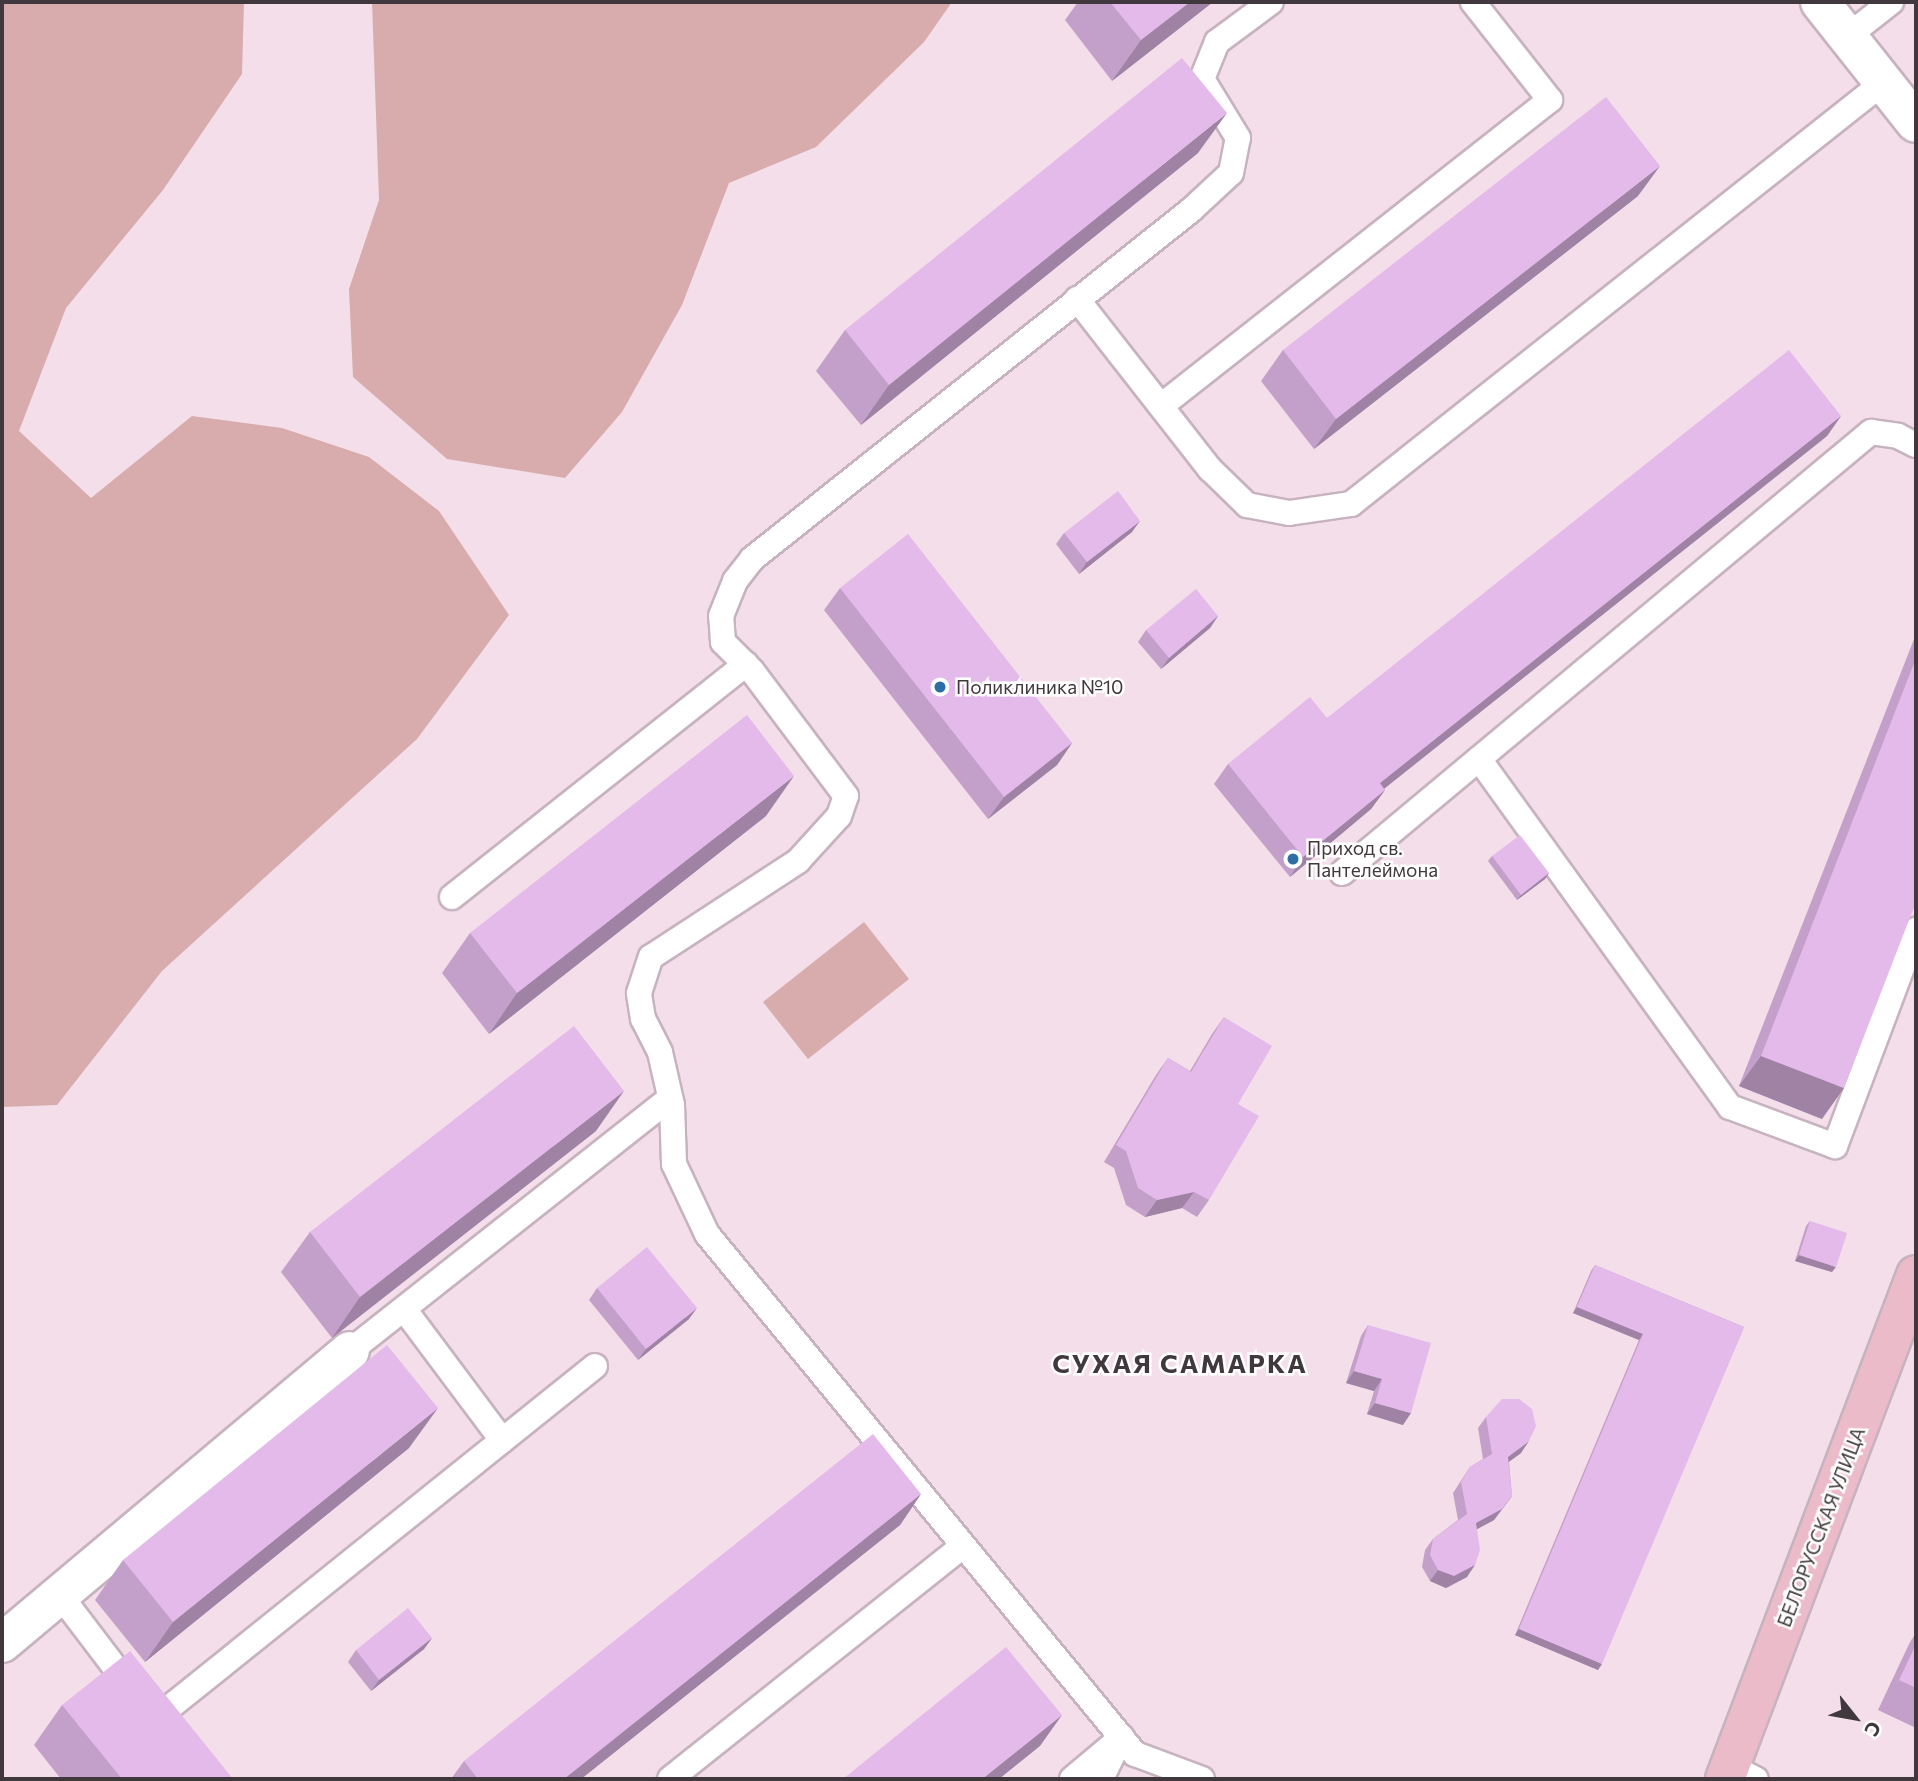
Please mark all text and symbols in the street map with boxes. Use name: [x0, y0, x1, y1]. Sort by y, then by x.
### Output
place label: Поликлиника №10: [956, 676, 1123, 698]
marker: Поликлиника №10: [930, 677, 950, 697]
place label: Приход св. Пантелеймона: [1307, 837, 1438, 881]
marker: Приход св. Пантелеймона: [1285, 851, 1301, 867]
district label: СУХАЯ САМАРКА: [1054, 1347, 1306, 1379]
street label: БЕЛОРУССКАЯ УЛИЦА: [1772, 1424, 1870, 1630]
north arrow: [1820, 1683, 1890, 1753]
text: С: [1860, 1718, 1887, 1741]

